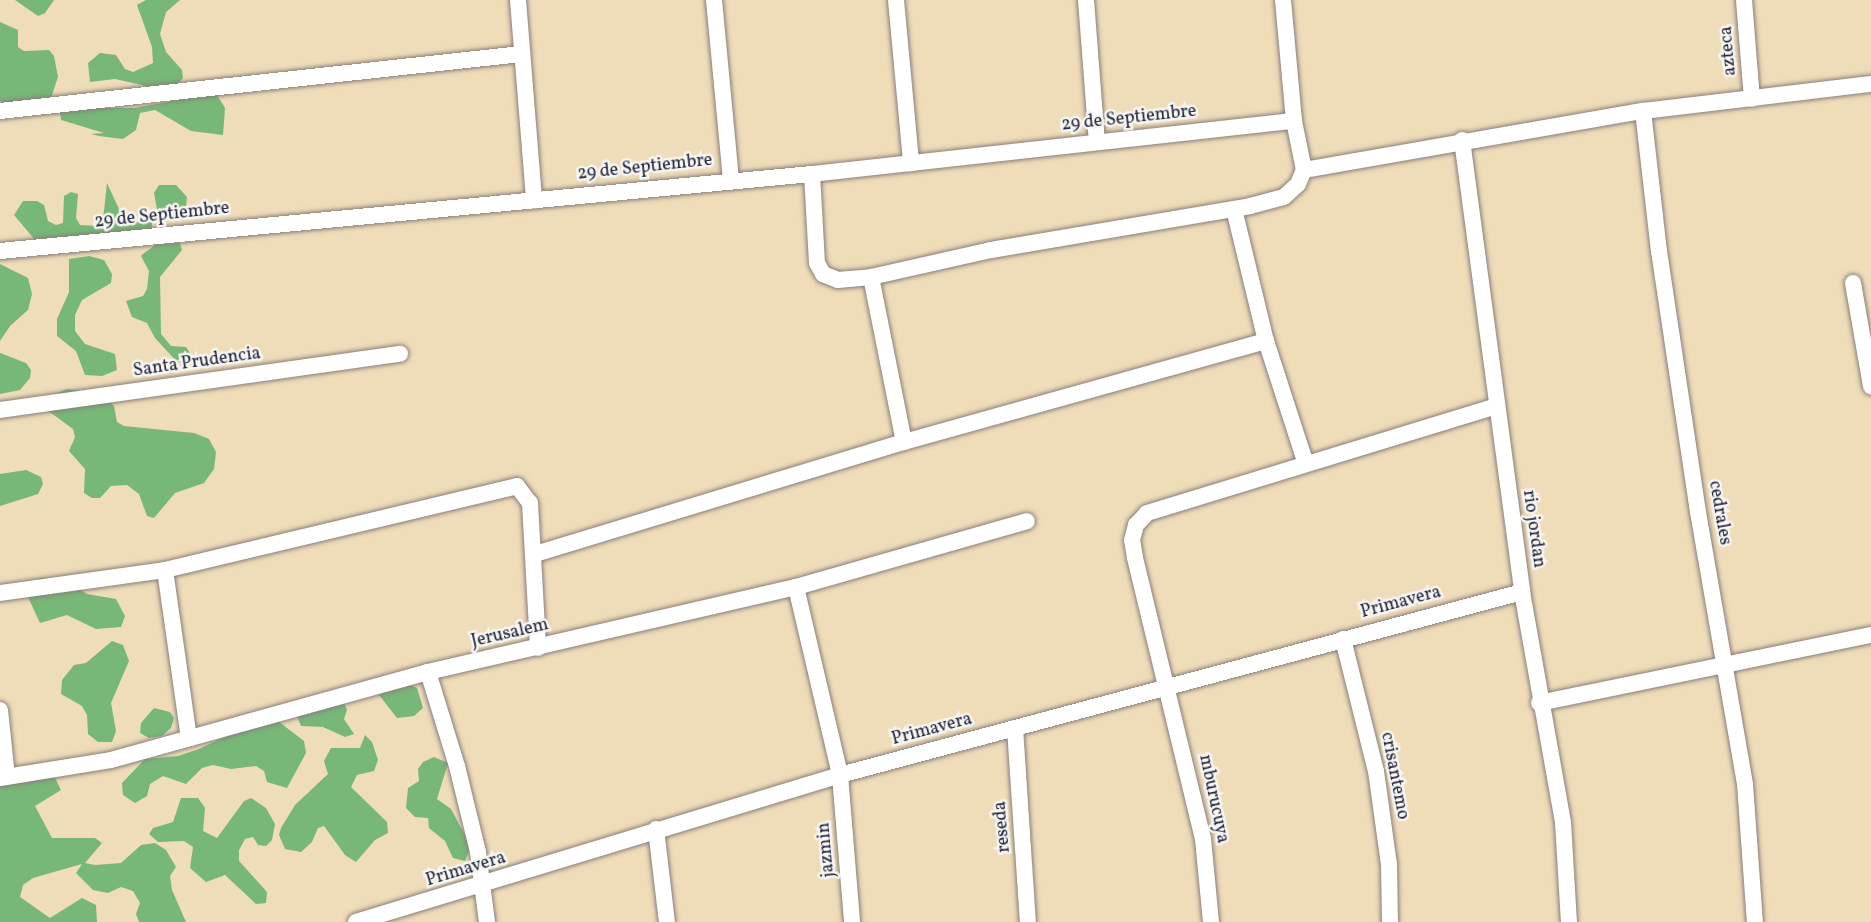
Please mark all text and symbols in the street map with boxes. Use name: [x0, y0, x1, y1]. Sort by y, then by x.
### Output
street label: azteca: [1716, 25, 1742, 77]
street label: 29 de Septiembre: [1060, 101, 1198, 137]
street label: 29 de Septiembre: [576, 150, 714, 186]
street label: 29 de Septiembre: [93, 198, 231, 234]
street label: Santa Prudencia: [132, 343, 262, 383]
street label: cedrales: [1703, 479, 1735, 547]
street label: rio jordan: [1517, 489, 1549, 569]
street label: Primavera: [1359, 582, 1443, 624]
street label: Jerusalem: [469, 615, 551, 653]
street label: Primavera: [890, 709, 974, 751]
street label: crisantemo: [1375, 730, 1413, 822]
street label: mburucuya: [1193, 753, 1233, 845]
street label: reseda: [990, 800, 1016, 854]
street label: jazmin: [814, 822, 840, 878]
street label: Primavera: [424, 848, 508, 892]

